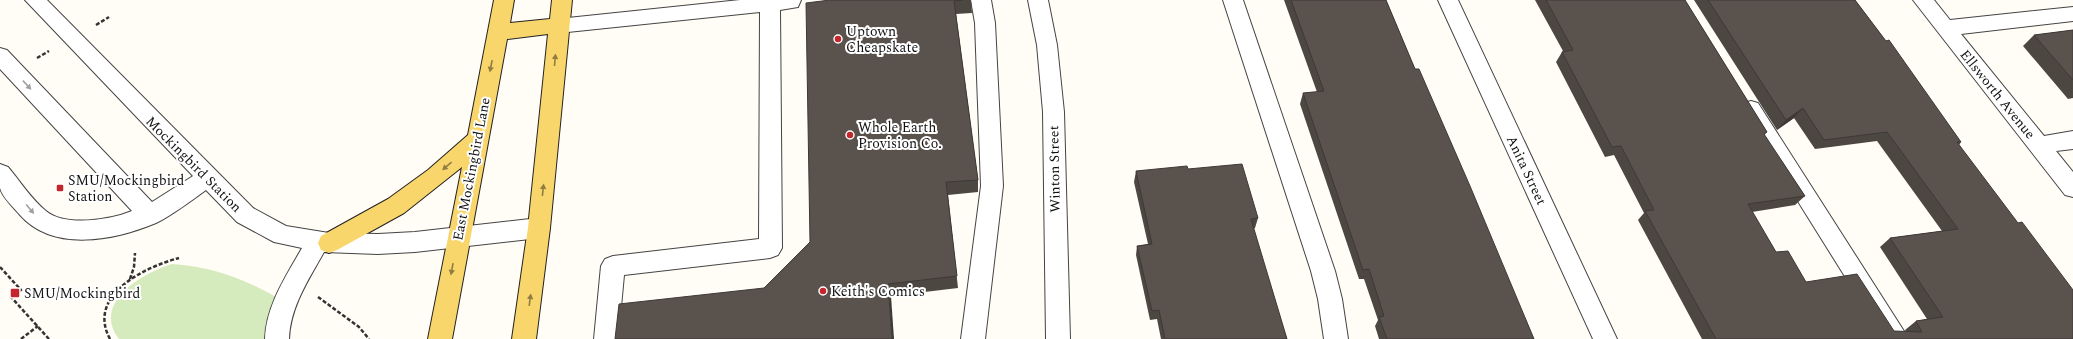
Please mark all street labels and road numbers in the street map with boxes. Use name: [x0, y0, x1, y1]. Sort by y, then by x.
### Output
street label: Ellsworth Avenue: [1955, 45, 2040, 144]
street label: East Mockingbird Lane: [447, 95, 496, 242]
street label: Mockingbird Station: [141, 111, 247, 217]
street label: Winton Street: [1043, 125, 1066, 213]
street label: Anita Street: [1501, 132, 1552, 209]

